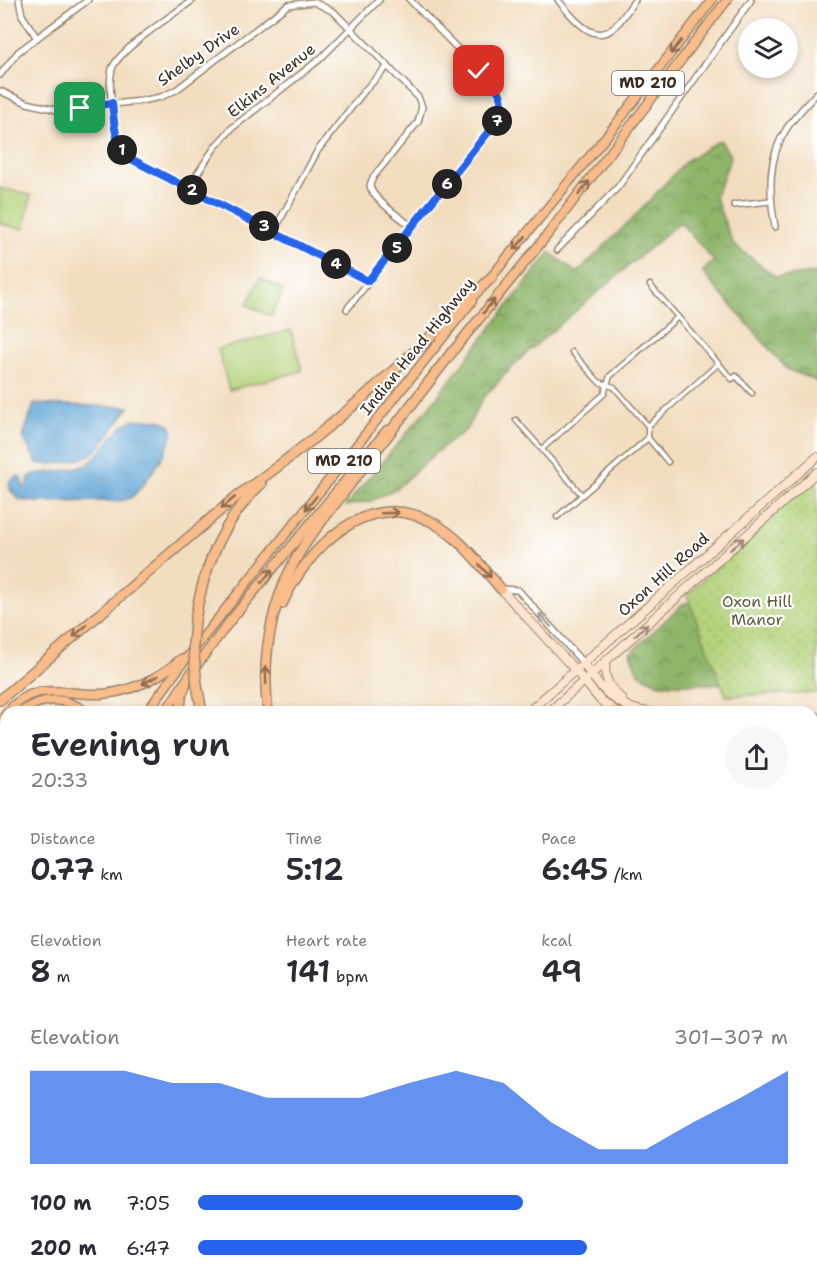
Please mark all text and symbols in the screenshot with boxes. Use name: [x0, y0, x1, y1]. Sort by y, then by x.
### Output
street label: Shelby Drive: [153, 18, 244, 90]
map controls: [738, 18, 798, 78]
button: layers: [738, 18, 798, 78]
street label: Elkins Avenue: [223, 38, 320, 122]
one-way arrow: [670, 38, 683, 54]
pin: [453, 45, 504, 96]
icon: check: [462, 54, 495, 87]
road number: MD 210: [612, 71, 684, 95]
pin: [54, 82, 105, 133]
icon: arrive: [63, 91, 96, 124]
pin: 7: [482, 106, 512, 136]
text: 7: [491, 110, 503, 131]
pin: 1: [107, 135, 137, 165]
text: 1: [118, 139, 126, 160]
pin: 6: [432, 169, 462, 199]
text: 6: [441, 173, 453, 194]
pin: 2: [177, 175, 207, 205]
text: 2: [186, 179, 198, 200]
one-way arrow: [577, 180, 590, 196]
pin: 3: [249, 211, 279, 241]
text: 3: [258, 215, 270, 236]
pin: 5: [382, 233, 412, 263]
one-way arrow: [513, 235, 527, 250]
text: 5: [392, 237, 402, 258]
pin: 4: [321, 249, 351, 279]
text: 4: [330, 253, 342, 274]
street label: Indian Head Highway: [355, 273, 479, 419]
one-way arrow: [482, 299, 496, 314]
road number: MD 210: [308, 449, 380, 473]
one-way arrow: [304, 494, 317, 510]
one-way arrow: [220, 497, 236, 510]
one-way arrow: [379, 508, 399, 519]
street label: Oxon Hill Road: [613, 528, 713, 621]
one-way arrow: [729, 537, 744, 551]
one-way arrow: [478, 563, 492, 579]
one-way arrow: [261, 568, 274, 584]
park label: Oxon Hill Manor: [722, 591, 792, 630]
one-way arrow: [538, 613, 552, 628]
one-way arrow: [633, 623, 648, 637]
one-way arrow: [73, 624, 88, 638]
one-way arrow: [260, 665, 271, 685]
one-way arrow: [142, 674, 160, 686]
text: Evening run: [30, 722, 230, 767]
button: share: [725, 726, 788, 789]
text: 20:33: [30, 767, 88, 793]
text: Distance: [30, 828, 96, 849]
text: Time: [286, 828, 322, 849]
text: Pace: [541, 828, 577, 849]
text: 0.77: [30, 849, 95, 890]
text: 5:12: [286, 849, 344, 890]
text: 6:45: [541, 849, 608, 890]
text: km: [95, 864, 123, 885]
text: /km: [608, 864, 643, 885]
text: Elevation: [30, 930, 102, 951]
text: Heart rate: [286, 930, 367, 951]
text: kcal: [541, 930, 572, 951]
text: 8: [30, 951, 51, 992]
text: 141: [286, 951, 331, 992]
text: 49: [541, 951, 582, 992]
text: m: [51, 966, 70, 987]
text: bpm: [331, 966, 368, 987]
text: Elevation: [30, 1024, 120, 1050]
text: 301–307 m: [674, 1024, 788, 1050]
text: 100 m: [30, 1190, 92, 1216]
text: 7:05: [126, 1190, 170, 1216]
text: 200 m: [30, 1235, 97, 1261]
text: 6:47: [126, 1235, 170, 1261]

